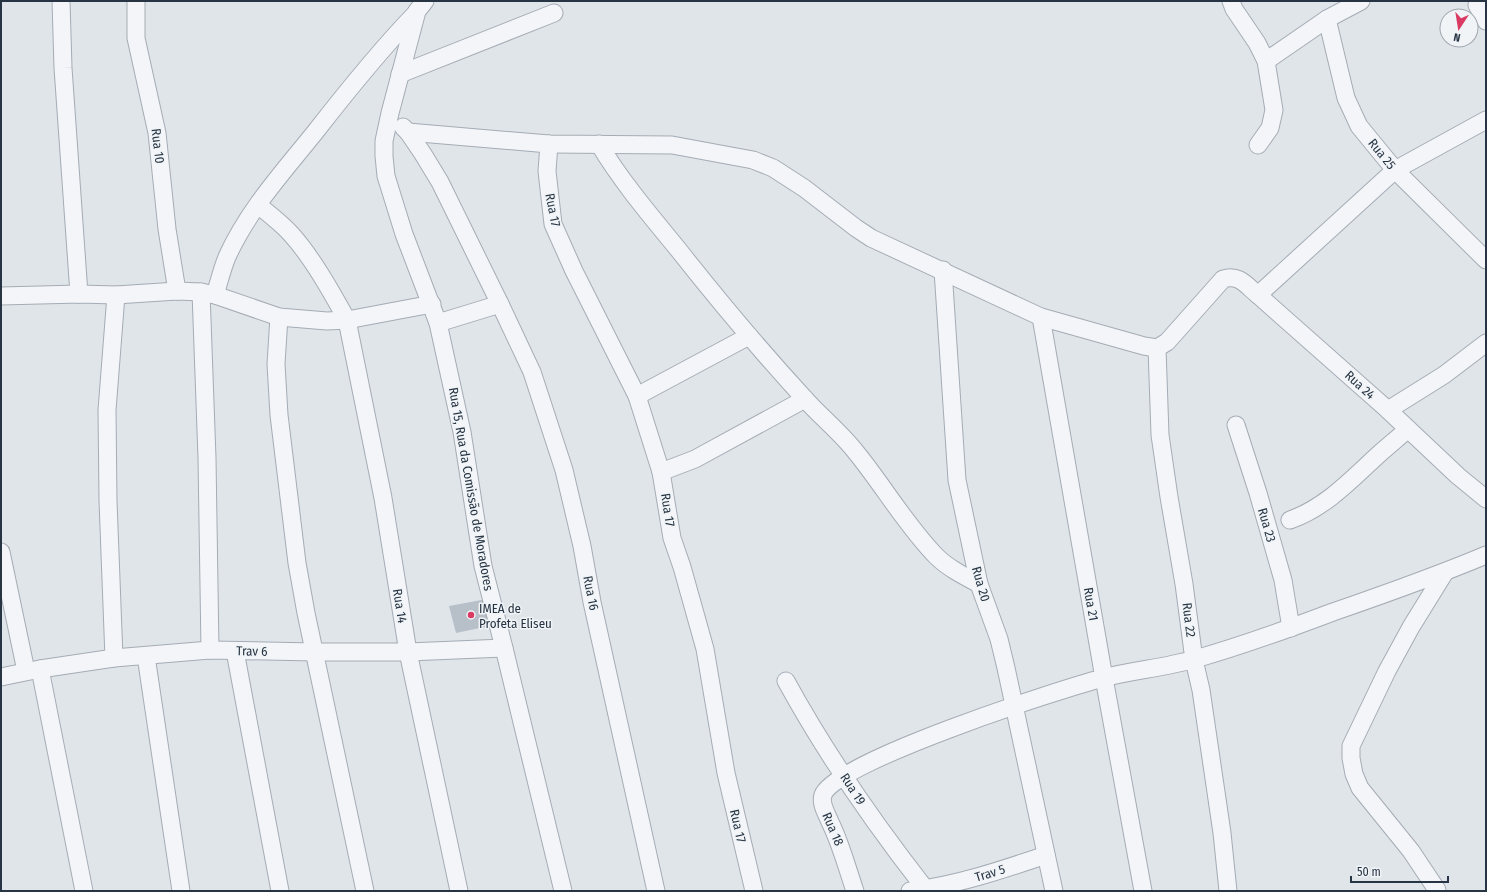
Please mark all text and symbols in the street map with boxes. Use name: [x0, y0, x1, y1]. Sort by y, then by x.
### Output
north arrow: [1439, 8, 1479, 48]
text: N: [1452, 30, 1462, 44]
street label: Rua 10: [148, 128, 168, 165]
street label: Rua 25: [1365, 136, 1399, 172]
street label: Rua 17: [542, 192, 564, 228]
street label: Rua 24: [1342, 368, 1378, 402]
street label: Rua 15, Rua da Comissão de Moradores: [446, 386, 496, 592]
street label: Rua 17: [658, 492, 678, 528]
street label: Rua 23: [1255, 506, 1279, 544]
street label: Rua 20: [969, 565, 993, 603]
street label: Rua 16: [580, 574, 602, 612]
street label: Rua 21: [1081, 586, 1101, 622]
street label: Rua 14: [390, 588, 410, 624]
place label: IMEA de Profeta Eliseu: [479, 601, 552, 631]
street label: Rua 22: [1179, 602, 1199, 638]
marker: IMEA de Profeta Eliseu: [466, 610, 476, 620]
street label: Trav 6: [236, 643, 268, 659]
street label: Rua 19: [837, 770, 869, 808]
street label: Rua 17: [727, 808, 749, 844]
street label: Rua 18: [819, 810, 847, 848]
scale bar: [1351, 858, 1448, 884]
street label: Trav 5: [973, 861, 1007, 885]
text: 50 m: [1357, 865, 1381, 879]

